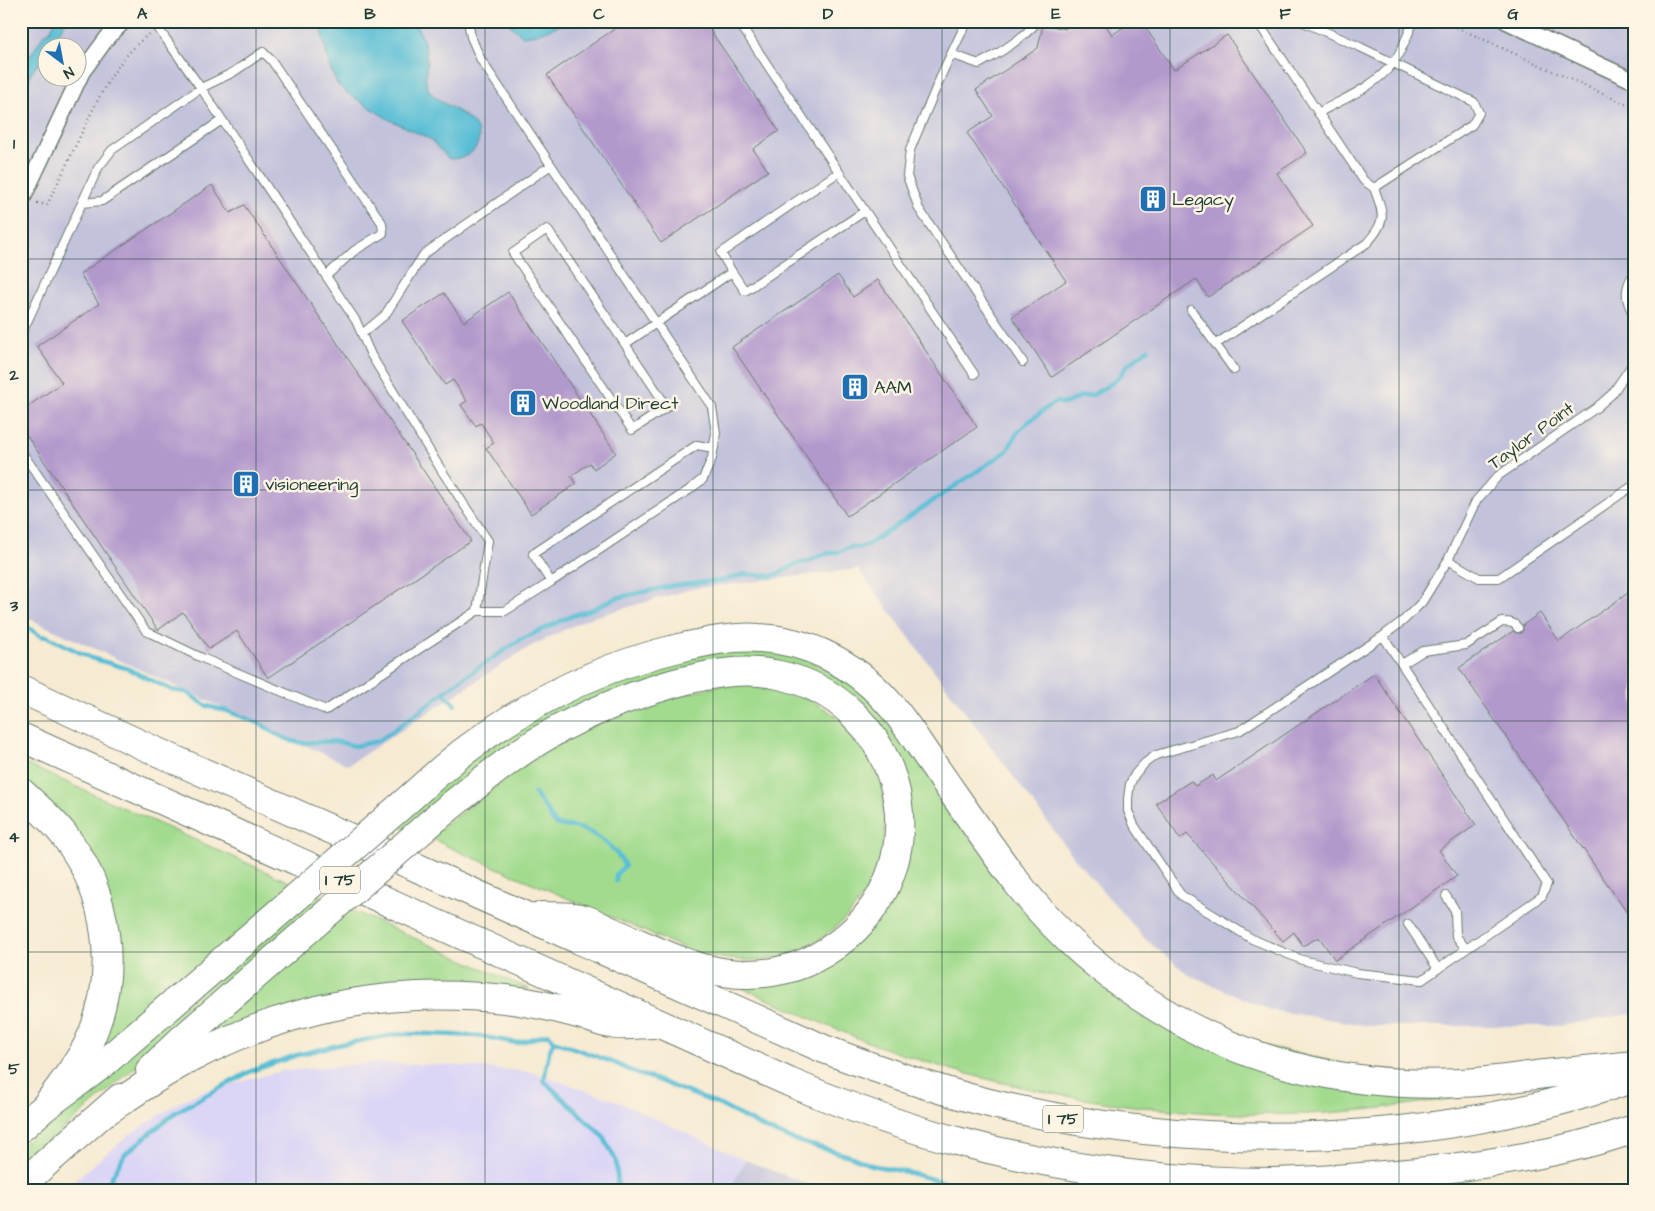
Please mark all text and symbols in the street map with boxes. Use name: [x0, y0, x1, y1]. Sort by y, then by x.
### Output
text: A: [137, 3, 148, 25]
text: B: [364, 3, 376, 25]
text: C: [593, 3, 605, 25]
text: D: [823, 3, 834, 25]
text: E: [1051, 3, 1061, 25]
text: F: [1279, 3, 1291, 25]
text: G: [1507, 3, 1519, 25]
north arrow: [38, 38, 88, 88]
text: N: [59, 61, 77, 83]
text: 1: [13, 133, 16, 155]
building icon: Legacy: [1138, 184, 1168, 214]
place label: Legacy: [1172, 187, 1234, 213]
text: 2: [8, 364, 19, 386]
building icon: AAM: [840, 372, 870, 402]
place label: AAM: [874, 375, 912, 400]
building icon: Woodland Direct: [508, 388, 538, 418]
place label: Woodland Direct: [542, 391, 679, 416]
street label: Taylor Point: [1483, 396, 1580, 477]
building icon: visioneering: [231, 469, 261, 499]
place label: visioneering: [265, 472, 358, 498]
text: 3: [9, 595, 19, 617]
text: 4: [9, 826, 20, 848]
road number: I 75: [320, 866, 360, 894]
text: 5: [8, 1058, 20, 1080]
road number: I 75: [1043, 1106, 1083, 1132]

